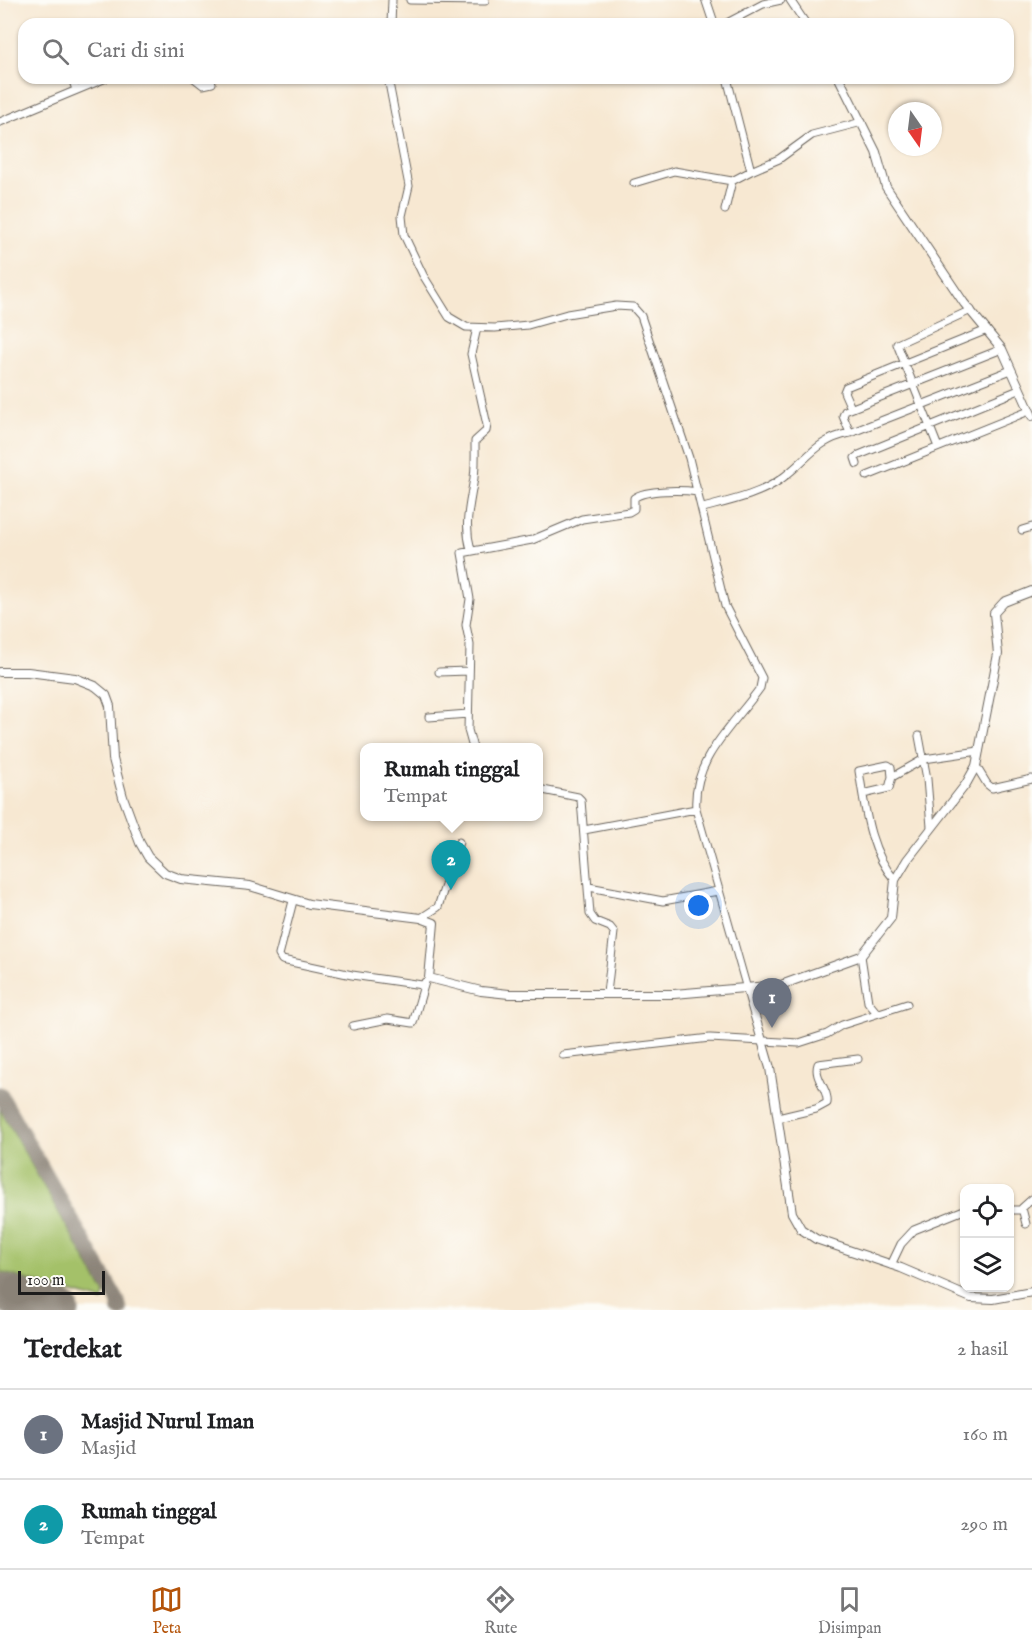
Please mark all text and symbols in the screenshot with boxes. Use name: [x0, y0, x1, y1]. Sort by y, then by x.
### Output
search box: [18, 18, 1014, 84]
icon: search: [39, 35, 72, 68]
text: Cari di sini: [87, 37, 185, 65]
north arrow: [888, 102, 942, 156]
popup: [360, 743, 543, 821]
text: Rumah tinggal: [384, 756, 519, 784]
text: Tempat: [384, 784, 448, 809]
pin: 2: [432, 840, 470, 890]
your location: [684, 891, 713, 920]
pin: 1: [752, 978, 792, 1028]
map controls: [960, 1184, 1014, 1292]
button: locate: [960, 1184, 1014, 1238]
button: layers: [960, 1238, 1014, 1292]
scale bar: [18, 1268, 105, 1296]
text: 100 m: [27, 1271, 64, 1291]
text: Terdekat: [24, 1333, 122, 1366]
text: 2 hasil: [957, 1337, 1008, 1362]
text: Masjid Nurul Iman: [81, 1408, 254, 1436]
text: 1: [40, 1422, 47, 1447]
text: 160 m: [962, 1422, 1008, 1447]
text: Masjid: [81, 1436, 136, 1461]
text: Rumah tinggal: [81, 1498, 217, 1526]
text: 2: [39, 1512, 48, 1537]
text: 290 m: [960, 1512, 1008, 1537]
text: Tempat: [81, 1526, 145, 1551]
tab: Peta: [150, 1583, 183, 1639]
tab: Rute: [484, 1583, 517, 1639]
tab: Disimpan: [818, 1583, 882, 1639]

